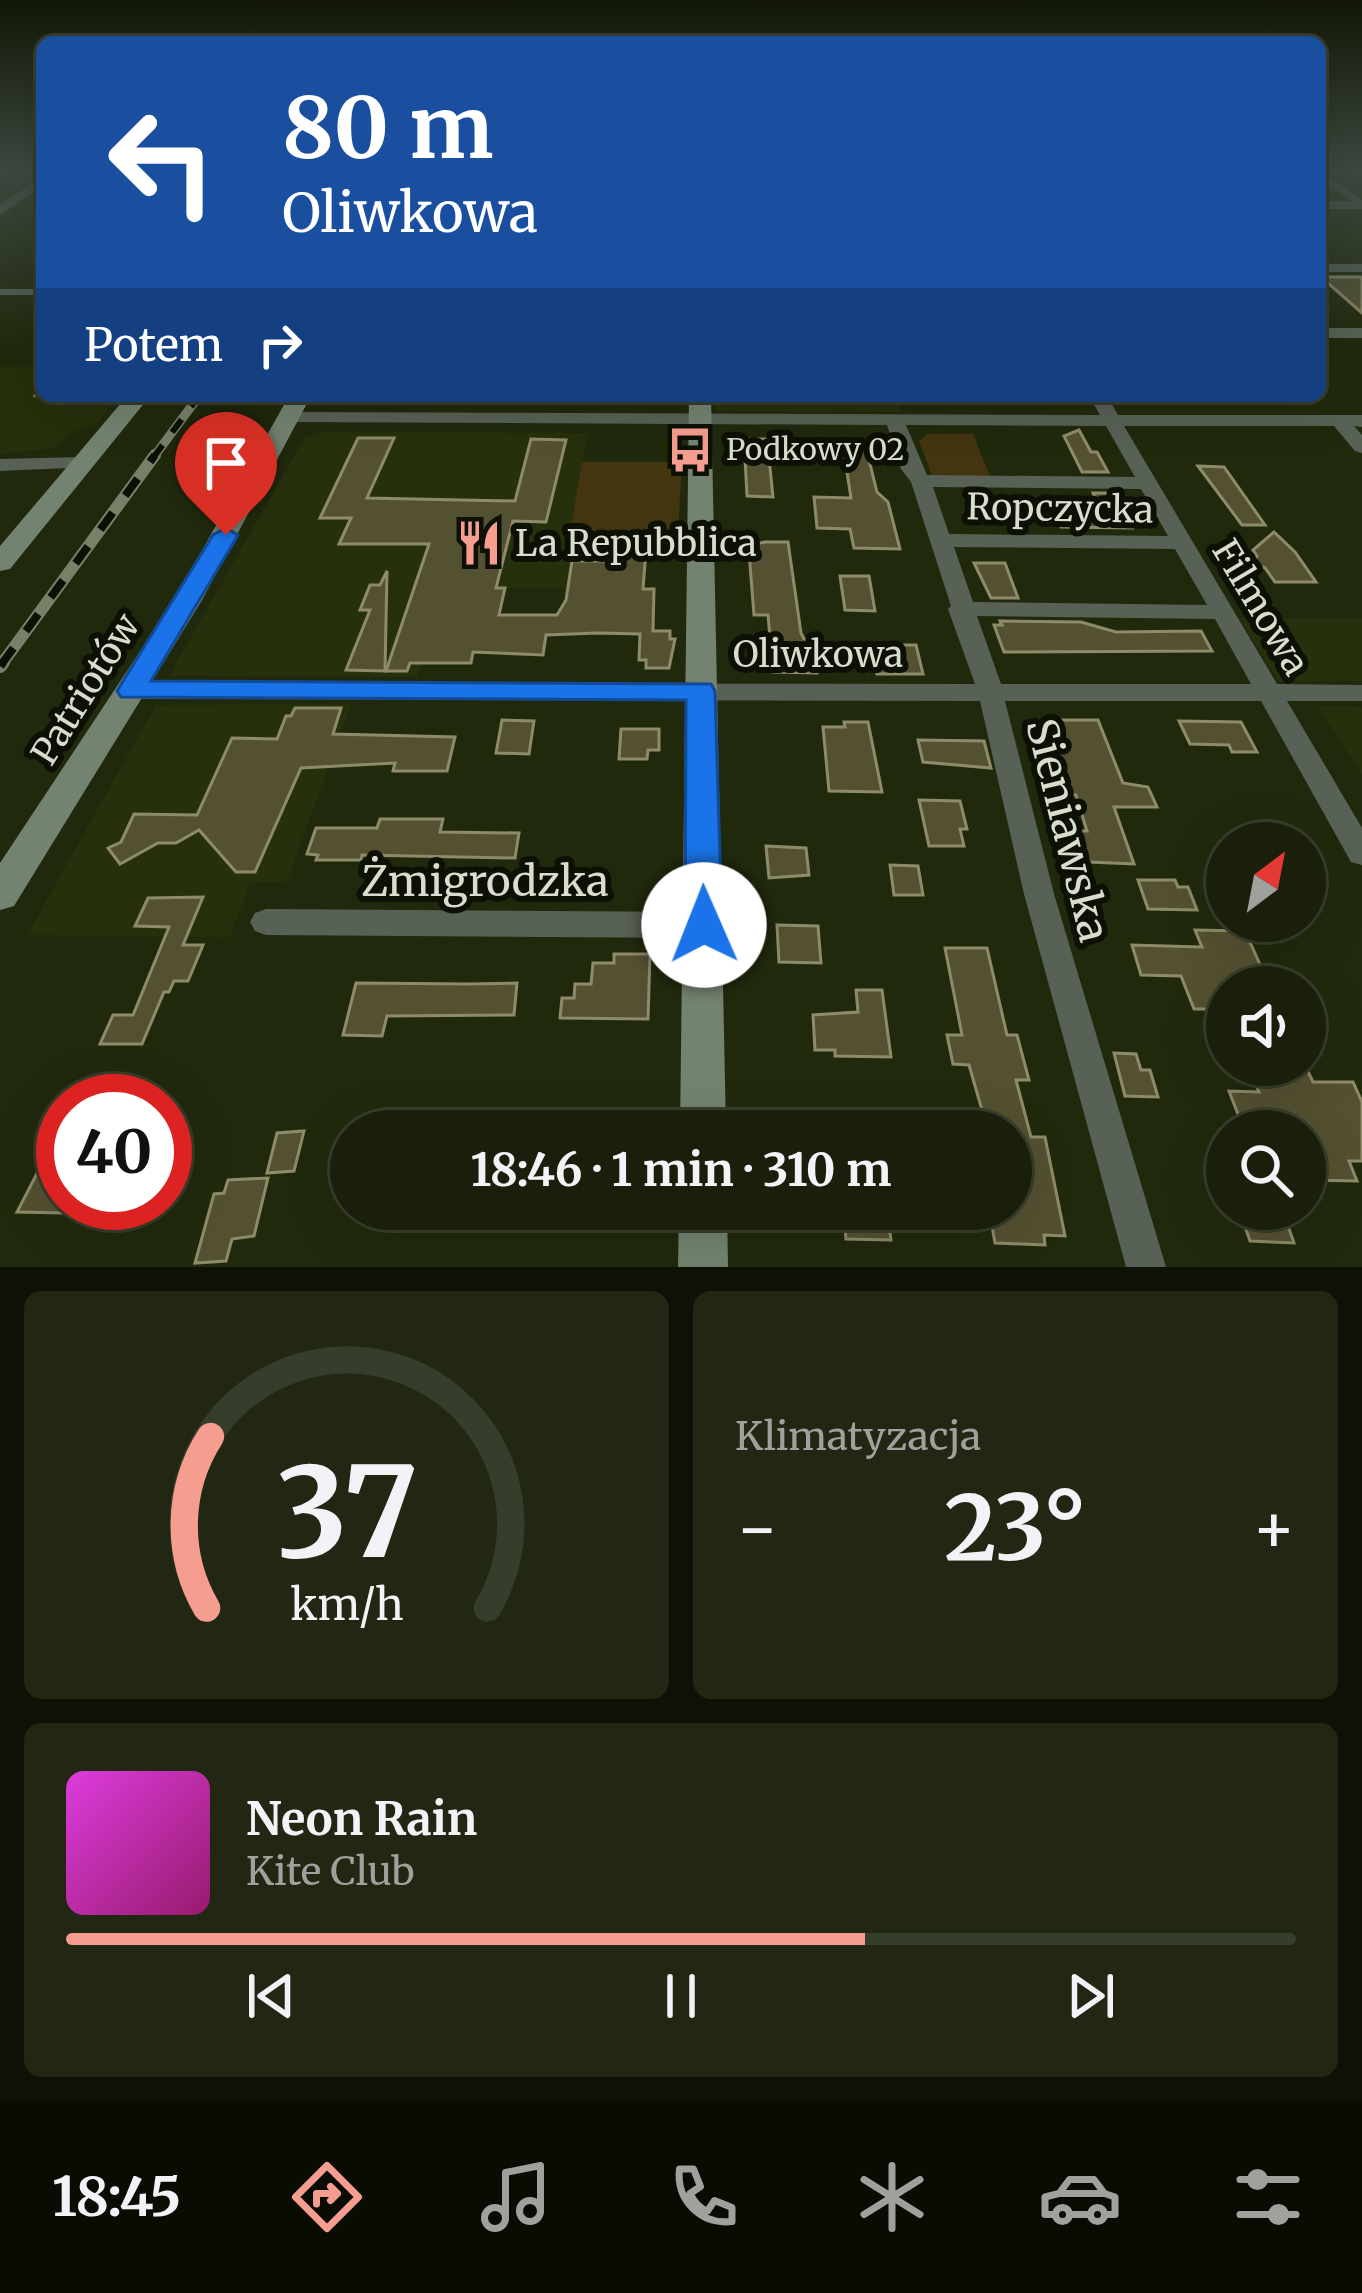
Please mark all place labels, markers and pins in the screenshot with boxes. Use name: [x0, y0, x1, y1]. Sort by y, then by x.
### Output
pin: [175, 412, 277, 535]
bus stop icon: Podkowy 02: [665, 425, 715, 475]
place label: Podkowy 02: [726, 430, 904, 468]
restaurant icon: La Repubblica: [454, 518, 504, 568]
place label: La Repubblica: [515, 521, 757, 566]

